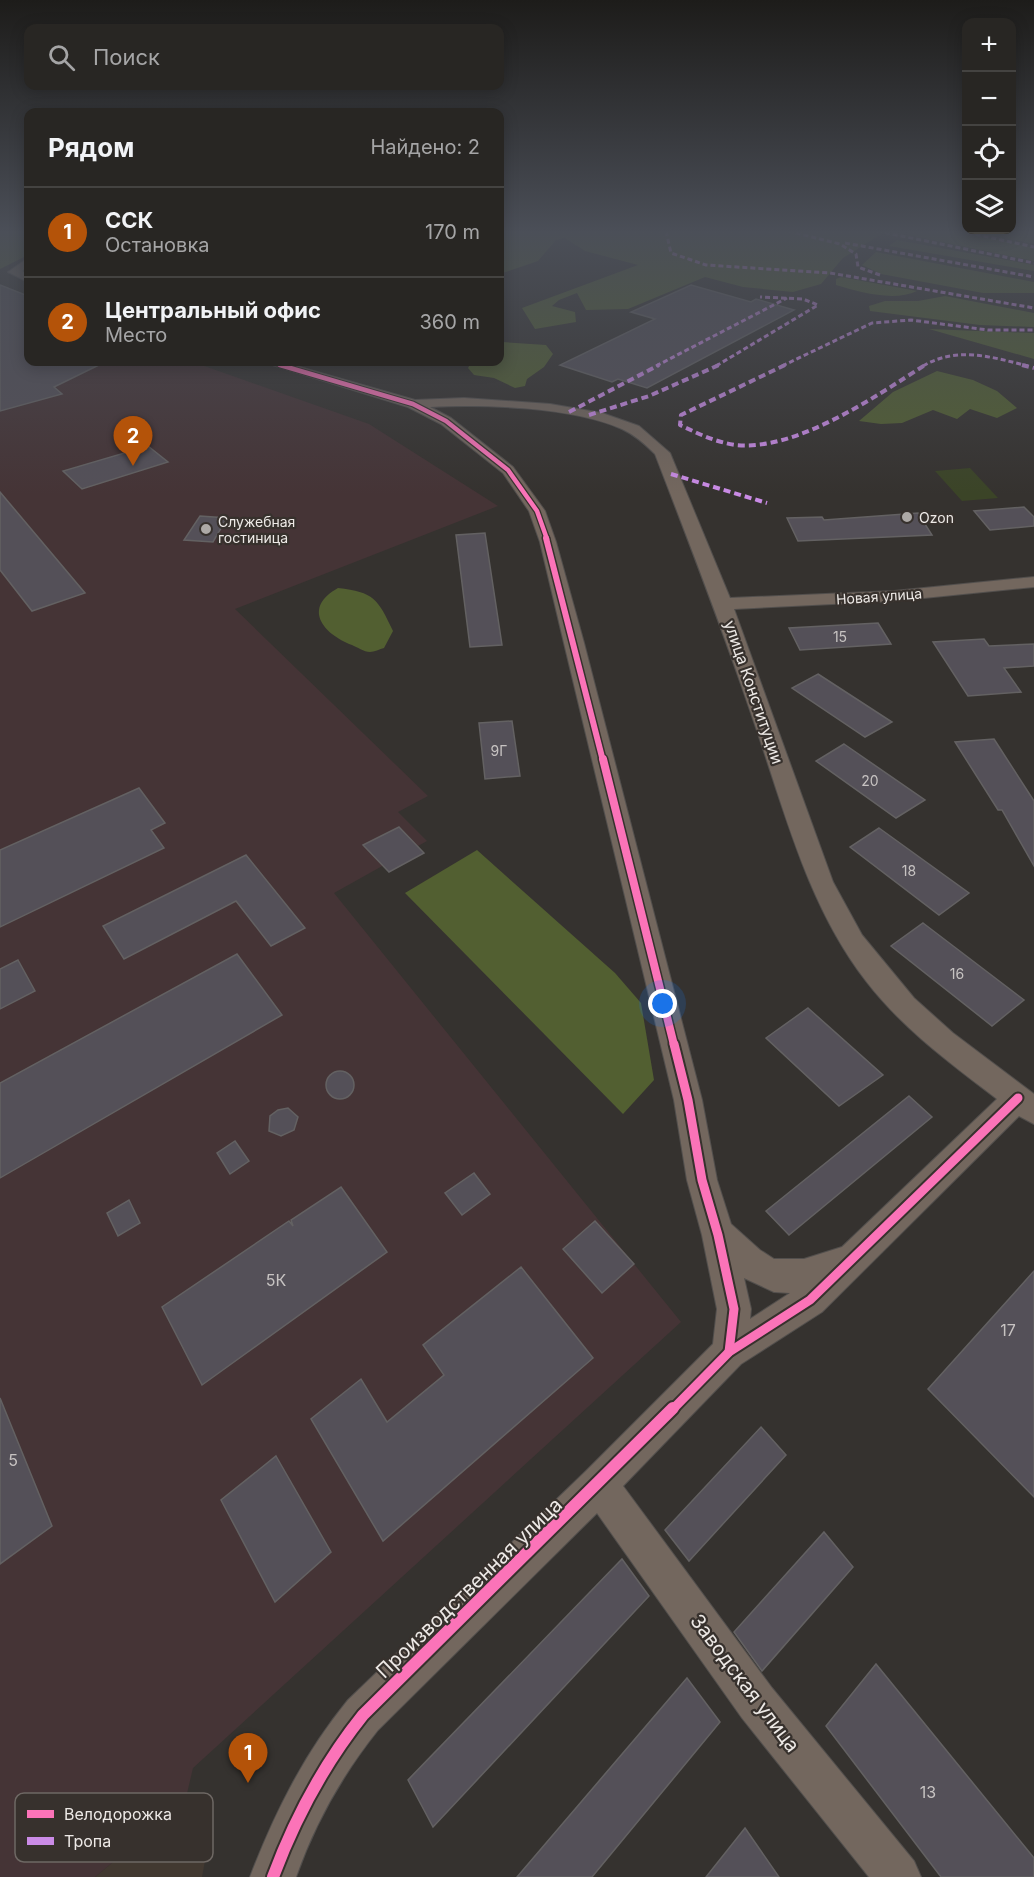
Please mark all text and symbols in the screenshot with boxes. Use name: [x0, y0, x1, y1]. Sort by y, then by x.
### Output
map controls: [962, 18, 1016, 234]
button: +: [962, 18, 1016, 72]
search box: [24, 24, 504, 90]
icon: search: [45, 41, 78, 74]
text: Поиск: [93, 44, 160, 70]
button: −: [962, 72, 1016, 126]
button: locate: [962, 126, 1016, 180]
text: Рядом: [48, 132, 134, 163]
text: Найдено: 2: [370, 135, 480, 159]
button: layers: [962, 180, 1016, 234]
text: ССК: [105, 207, 153, 233]
text: 1: [63, 220, 72, 244]
text: 170 m: [425, 220, 480, 244]
text: Остановка: [105, 233, 209, 257]
text: Центральный офис: [105, 297, 321, 323]
text: 2: [61, 310, 74, 334]
text: 360 m: [419, 310, 480, 334]
text: Место: [105, 323, 167, 347]
pin: 2: [114, 416, 152, 466]
place label: Ozon: [919, 509, 954, 526]
marker: Ozon: [900, 510, 914, 524]
place label: Служебная гостиница: [218, 513, 295, 546]
marker: Служебная гостиница: [199, 522, 213, 536]
street label: Новая улица: [835, 585, 923, 607]
street label: улица Конституции: [720, 618, 788, 766]
house number: 15: [833, 628, 847, 645]
house number: 9Г: [491, 742, 507, 759]
house number: 20: [861, 772, 879, 789]
house number: 18: [902, 862, 916, 879]
house number: 16: [950, 965, 964, 982]
your location: [648, 989, 677, 1018]
house number: 5К: [266, 1270, 286, 1290]
house number: 17: [1000, 1320, 1016, 1340]
house number: 5: [8, 1450, 18, 1470]
street label: Производственная улица: [371, 1493, 567, 1683]
street label: Заводская улица: [685, 1609, 805, 1757]
pin: 1: [228, 1734, 268, 1783]
house number: 13: [920, 1782, 936, 1802]
legend: [15, 1793, 213, 1862]
text: Велодорожка: [64, 1804, 172, 1824]
text: Тропа: [64, 1831, 111, 1851]

